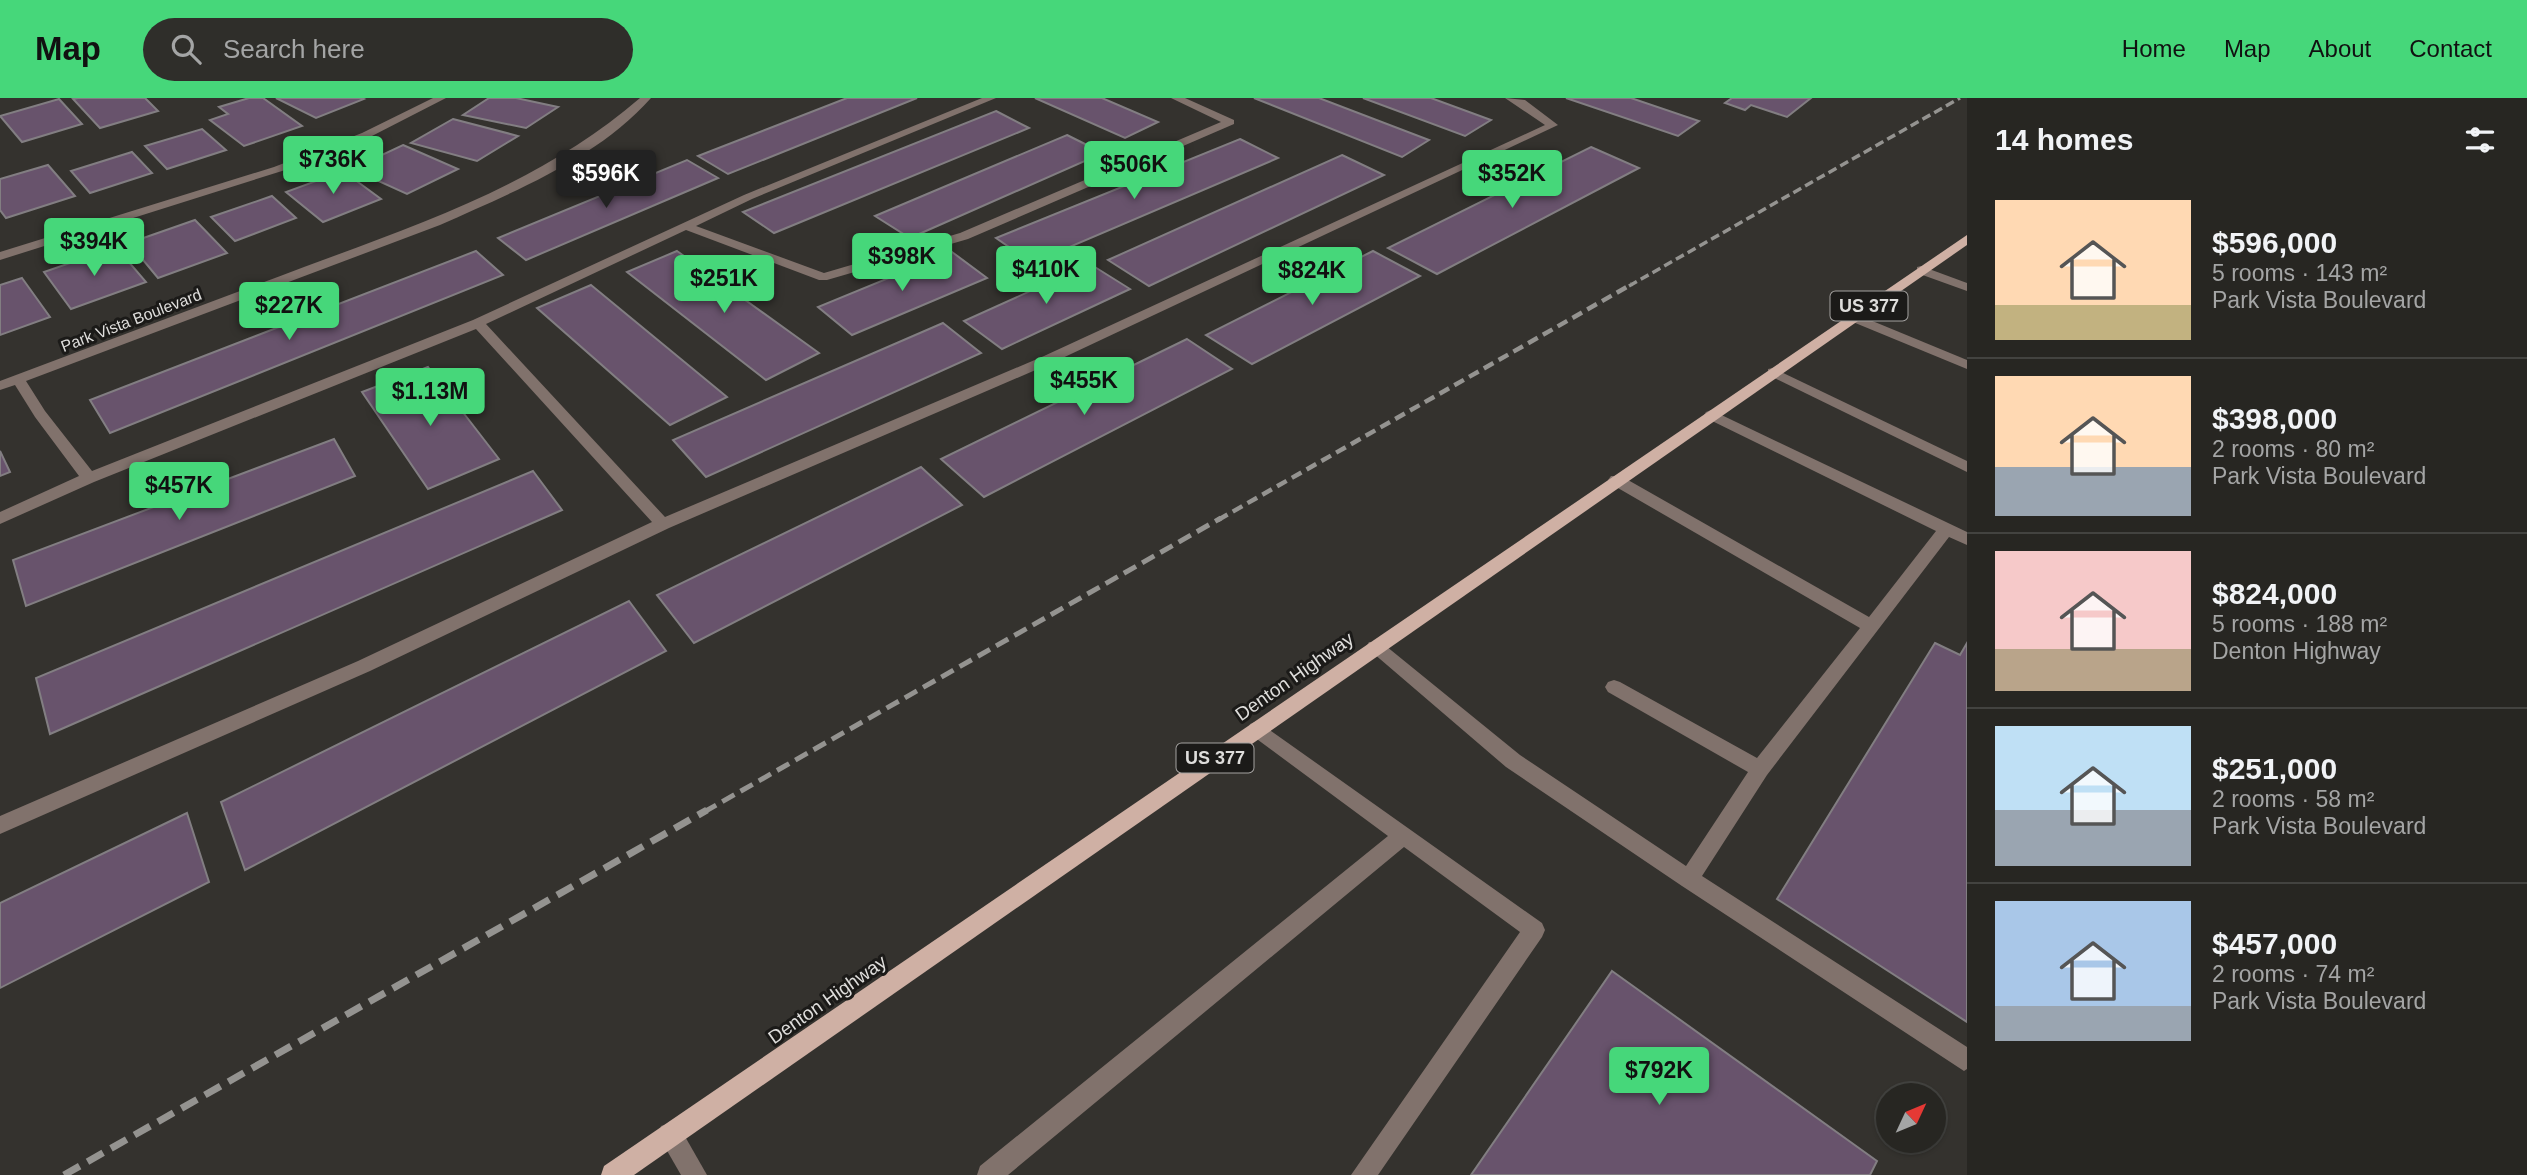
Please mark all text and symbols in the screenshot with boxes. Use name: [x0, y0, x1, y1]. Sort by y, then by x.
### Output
search box: [143, 18, 633, 81]
text: Map: [35, 30, 101, 67]
icon: search: [167, 30, 205, 68]
text: Search here: [223, 34, 365, 64]
text: Home: [2122, 35, 2186, 62]
text: Map: [2224, 35, 2271, 62]
text: About: [2309, 35, 2371, 62]
text: Contact: [2409, 35, 2492, 62]
icon: filters: [2461, 121, 2499, 159]
text: 14 homes: [1995, 123, 2133, 156]
pin: $736K: [284, 136, 382, 196]
pin: $506K: [1085, 141, 1183, 201]
text: $736K: [299, 146, 367, 172]
pin: $596K: [557, 150, 655, 210]
pin: $352K: [1463, 150, 1561, 210]
text: $506K: [1100, 151, 1168, 177]
text: $596K: [572, 160, 640, 186]
text: $352K: [1478, 160, 1546, 186]
pin: $394K: [45, 218, 143, 278]
text: $596,000: [2212, 226, 2337, 259]
text: $394K: [60, 228, 128, 254]
icon: home: [2051, 228, 2135, 312]
pin: $398K: [853, 234, 951, 293]
text: $398K: [868, 243, 936, 269]
pin: $410K: [997, 246, 1095, 306]
pin: $824K: [1263, 248, 1361, 307]
pin: $251K: [675, 256, 773, 315]
text: $410K: [1012, 256, 1080, 282]
text: $824K: [1278, 257, 1346, 283]
text: 5 rooms · 143 m²: [2212, 260, 2387, 286]
text: $251K: [690, 265, 758, 291]
pin: $227K: [240, 282, 338, 342]
street label: Park Vista Boulevard: [59, 286, 204, 355]
text: Park Vista Boulevard: [2212, 287, 2426, 313]
text: $227K: [255, 292, 323, 318]
road number: US 377: [1830, 292, 1908, 321]
pin: $455K: [1035, 358, 1133, 417]
text: $455K: [1050, 367, 1118, 393]
pin: $1.13M: [373, 368, 487, 428]
text: $1.13M: [392, 378, 468, 404]
text: $398,000: [2212, 402, 2337, 435]
icon: home: [2051, 404, 2135, 488]
text: 2 rooms · 80 m²: [2212, 436, 2374, 462]
pin: $457K: [130, 462, 228, 522]
text: Park Vista Boulevard: [2212, 463, 2426, 489]
text: $457K: [145, 472, 213, 498]
text: $824,000: [2212, 577, 2337, 610]
icon: home: [2051, 579, 2135, 663]
text: 5 rooms · 188 m²: [2212, 611, 2387, 637]
street label: Denton Highway: [1231, 628, 1358, 725]
text: Denton Highway: [2212, 638, 2381, 664]
road number: US 377: [1176, 744, 1254, 772]
text: $251,000: [2212, 752, 2337, 785]
icon: home: [2051, 754, 2135, 838]
text: 2 rooms · 58 m²: [2212, 786, 2374, 812]
text: Park Vista Boulevard: [2212, 813, 2426, 839]
text: $457,000: [2212, 927, 2337, 960]
icon: home: [2051, 929, 2135, 1013]
street label: Denton Highway: [764, 951, 891, 1048]
text: 2 rooms · 74 m²: [2212, 961, 2374, 987]
text: Park Vista Boulevard: [2212, 988, 2426, 1014]
pin: $792K: [1610, 1048, 1708, 1107]
text: $792K: [1625, 1057, 1693, 1083]
north arrow: [1876, 1083, 1946, 1153]
map controls: [1876, 1083, 1946, 1153]

